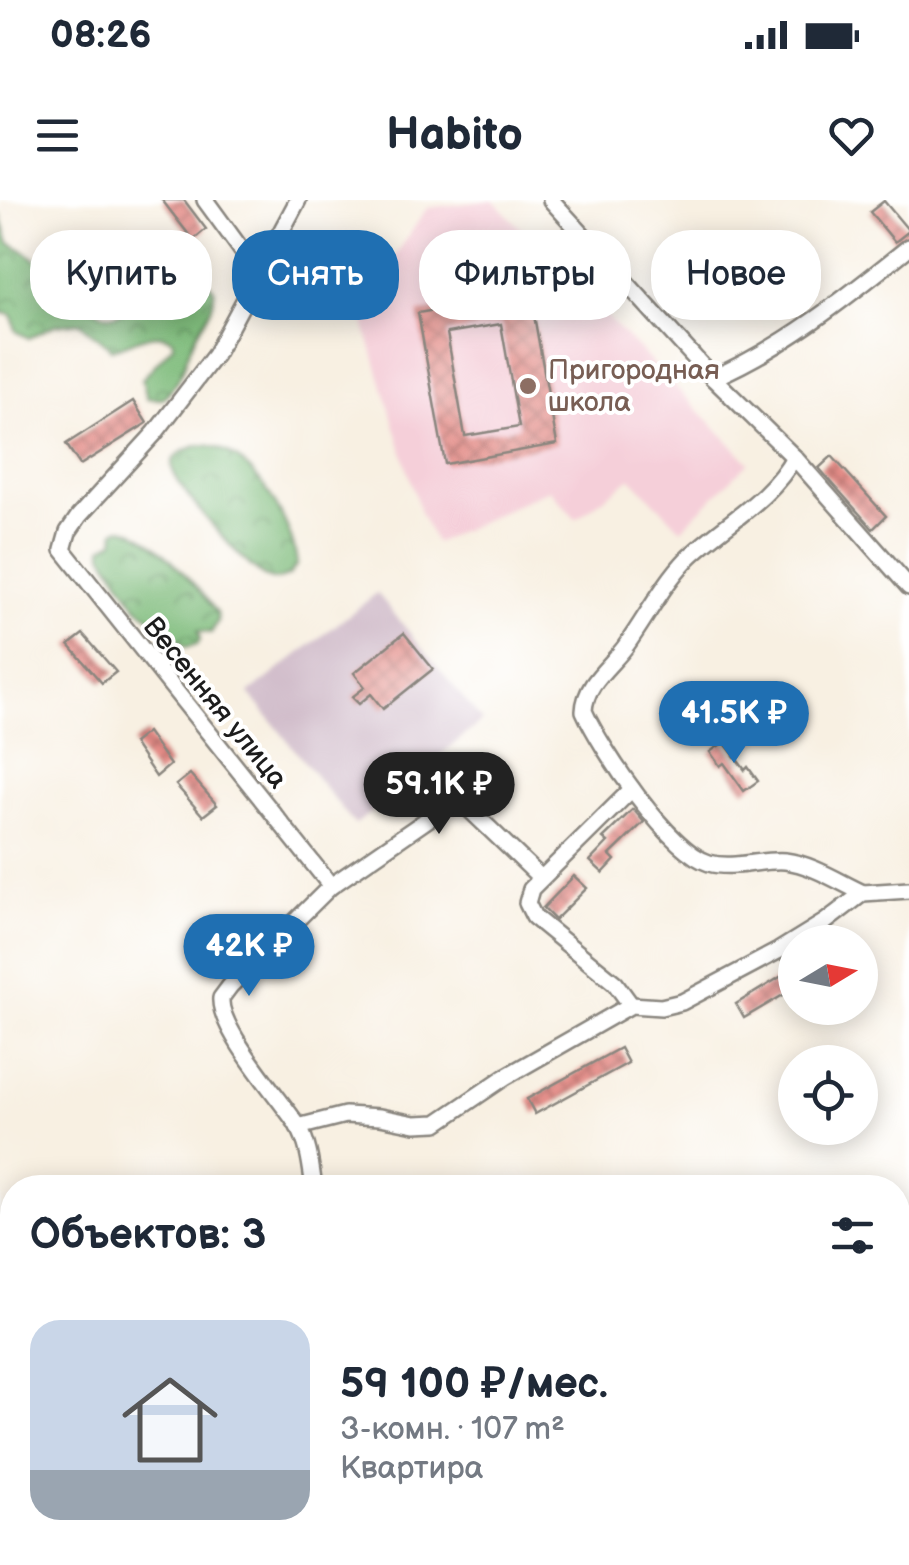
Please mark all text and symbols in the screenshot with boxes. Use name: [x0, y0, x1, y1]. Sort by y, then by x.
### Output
text: 08:26: [50, 13, 151, 58]
icon: menu: [30, 108, 85, 163]
text: Habito: [386, 108, 523, 163]
icon: heart: [824, 108, 879, 163]
chip: Купить: [30, 230, 212, 320]
chip: Снять: [232, 230, 399, 320]
chip: Фильтры: [419, 230, 631, 320]
chip: Новое: [651, 230, 821, 320]
place label: Пригородная школа: [548, 354, 720, 419]
marker: Пригородная школа: [517, 375, 539, 397]
street label: Весенняя улица: [136, 611, 294, 796]
pin: 41.5K ₽: [642, 681, 826, 766]
text: 41.5K ₽: [681, 694, 787, 733]
pin: 59.1K ₽: [347, 752, 531, 837]
text: 59.1K ₽: [386, 765, 492, 804]
pin: 42K ₽: [179, 914, 319, 999]
north arrow: [778, 925, 878, 1025]
map controls: [778, 925, 878, 1145]
text: 42K ₽: [205, 927, 293, 966]
button: locate: [778, 1045, 878, 1145]
icon: filters: [825, 1208, 880, 1263]
text: Объектов: 3: [30, 1210, 266, 1261]
text: 59 100 ₽/мес.: [340, 1359, 608, 1410]
icon: home: [110, 1360, 230, 1480]
text: 3-комн. · 107 m²: [340, 1410, 565, 1449]
text: Квартира: [340, 1449, 483, 1488]

